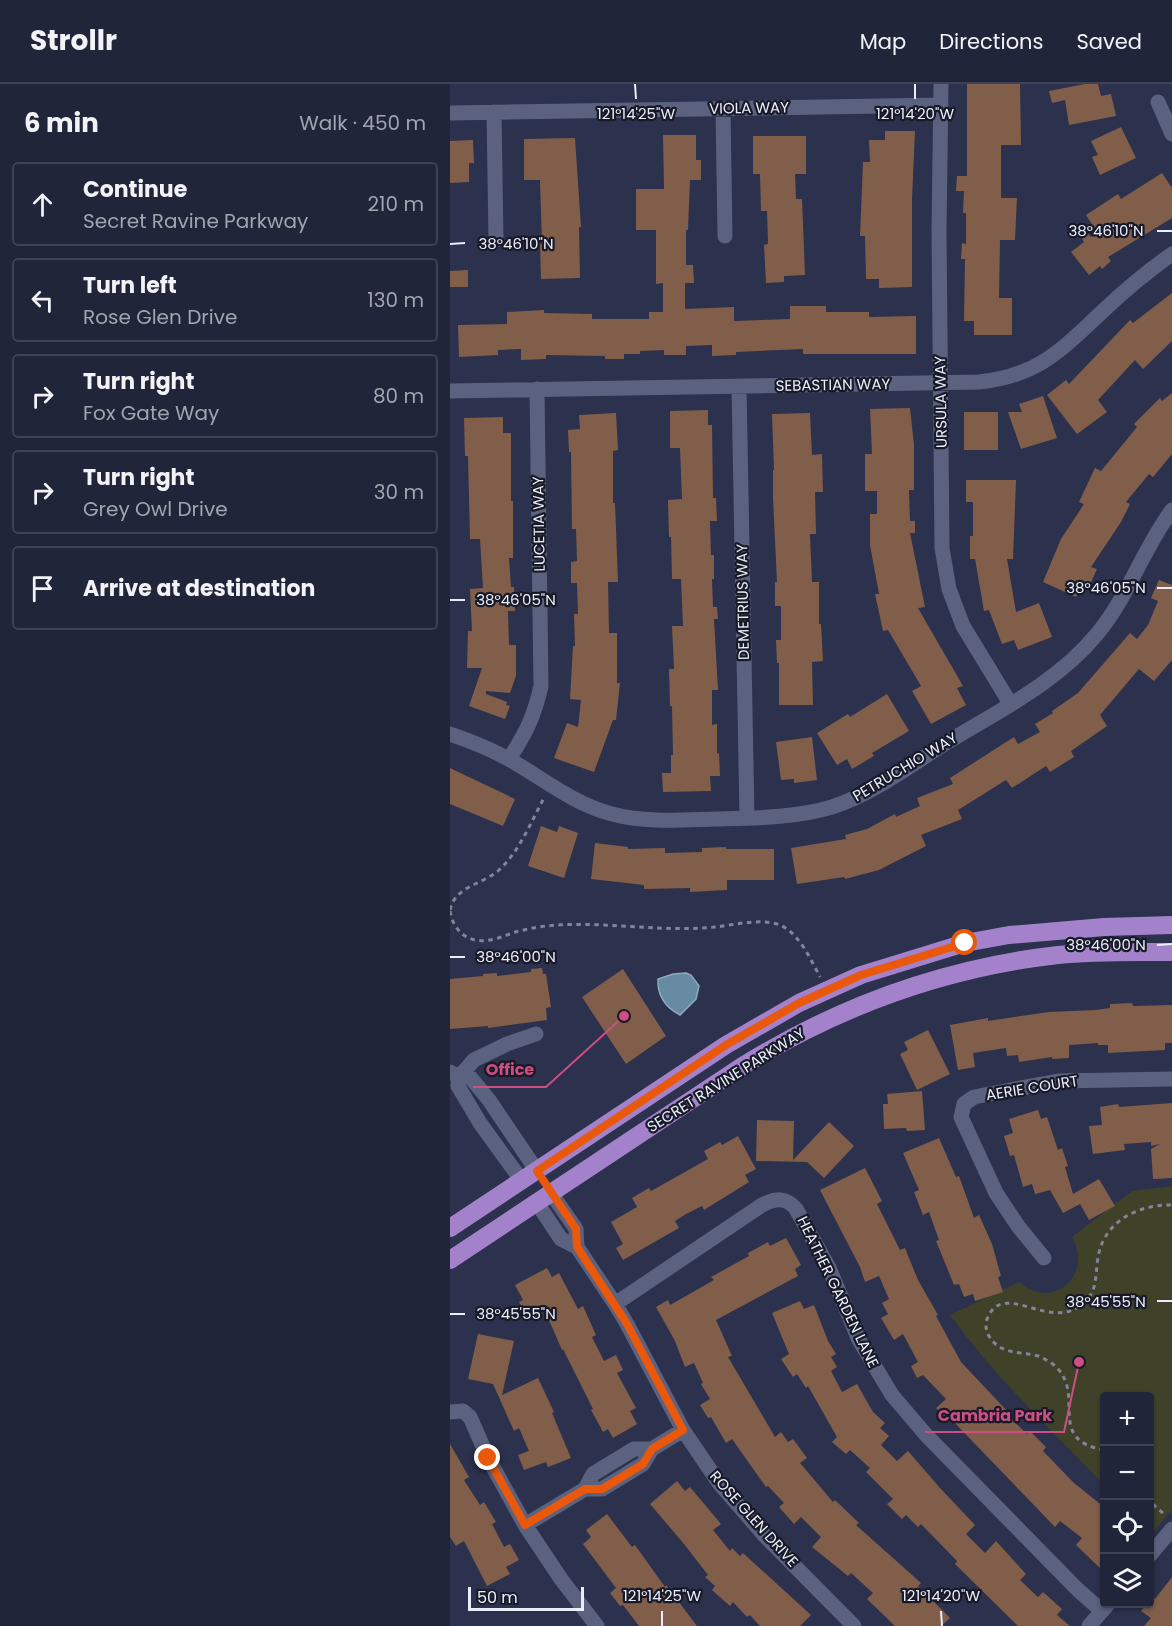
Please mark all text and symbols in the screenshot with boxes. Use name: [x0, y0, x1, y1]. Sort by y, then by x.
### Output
text: Strollr: [30, 21, 117, 60]
text: Map: [860, 27, 906, 56]
text: Directions: [939, 27, 1043, 56]
text: Saved: [1076, 27, 1142, 56]
street label: VIOLA WAY: [709, 96, 789, 119]
text: 121°14'25"W: [597, 103, 675, 124]
text: 121°14'20"W: [876, 103, 954, 124]
text: 6 min: [24, 105, 99, 141]
text: Walk · 450 m: [299, 109, 426, 137]
text: Continue: [83, 174, 187, 205]
icon: ahead: [26, 188, 59, 221]
text: 210 m: [368, 190, 424, 218]
text: Secret Ravine Parkway: [83, 207, 308, 235]
text: 38°46'10"N: [1069, 220, 1143, 241]
text: 38°46'10"N: [479, 233, 553, 254]
text: Turn left: [83, 270, 177, 301]
icon: left: [26, 284, 59, 317]
text: 130 m: [367, 286, 424, 314]
text: Rose Glen Drive: [83, 303, 237, 331]
street label: URSULA WAY: [929, 355, 952, 448]
text: Turn right: [83, 366, 194, 397]
street label: SEBASTIAN WAY: [776, 373, 891, 396]
icon: right: [26, 380, 59, 413]
text: 80 m: [373, 382, 424, 410]
text: Fox Gate Way: [83, 399, 219, 427]
text: Turn right: [83, 462, 194, 493]
icon: right: [26, 476, 59, 509]
street label: LUCETIA WAY: [527, 476, 550, 572]
text: 30 m: [374, 478, 424, 506]
text: Grey Owl Drive: [83, 495, 228, 523]
street label: DEMETRIUS WAY: [731, 543, 754, 660]
icon: arrive: [26, 572, 59, 605]
text: Arrive at destination: [83, 573, 315, 604]
text: 38°46'05"N: [1066, 577, 1146, 598]
text: 38°46'05"N: [476, 589, 556, 610]
street label: PETRUCHIO WAY: [848, 727, 961, 806]
route start: [951, 929, 977, 955]
text: 38°46'00"N: [1066, 934, 1146, 955]
text: 38°46'00"N: [476, 946, 556, 967]
street label: SECRET RAVINE PARKWAY: [643, 1022, 809, 1137]
callout: Office: [473, 1053, 546, 1087]
text: Office: [486, 1058, 534, 1081]
street label: AERIE COURT: [984, 1070, 1080, 1105]
street label: HEATHER GARDEN LANE: [793, 1213, 884, 1371]
text: 38°45'55"N: [1066, 1291, 1146, 1312]
text: 38°45'55"N: [476, 1303, 556, 1324]
map controls: [1100, 1392, 1154, 1608]
button: +: [1100, 1392, 1154, 1446]
callout: Cambria Park: [925, 1398, 1064, 1432]
text: Cambria Park: [938, 1404, 1052, 1427]
route end: [474, 1444, 500, 1470]
button: −: [1100, 1446, 1154, 1500]
street label: ROSE GLEN DRIVE: [705, 1466, 803, 1571]
button: locate: [1100, 1500, 1154, 1554]
button: layers: [1100, 1554, 1154, 1608]
scale bar: [468, 1584, 584, 1612]
text: 121°14'25"W: [623, 1585, 701, 1606]
text: 121°14'20"W: [902, 1585, 980, 1606]
text: 50 m: [477, 1586, 518, 1609]

